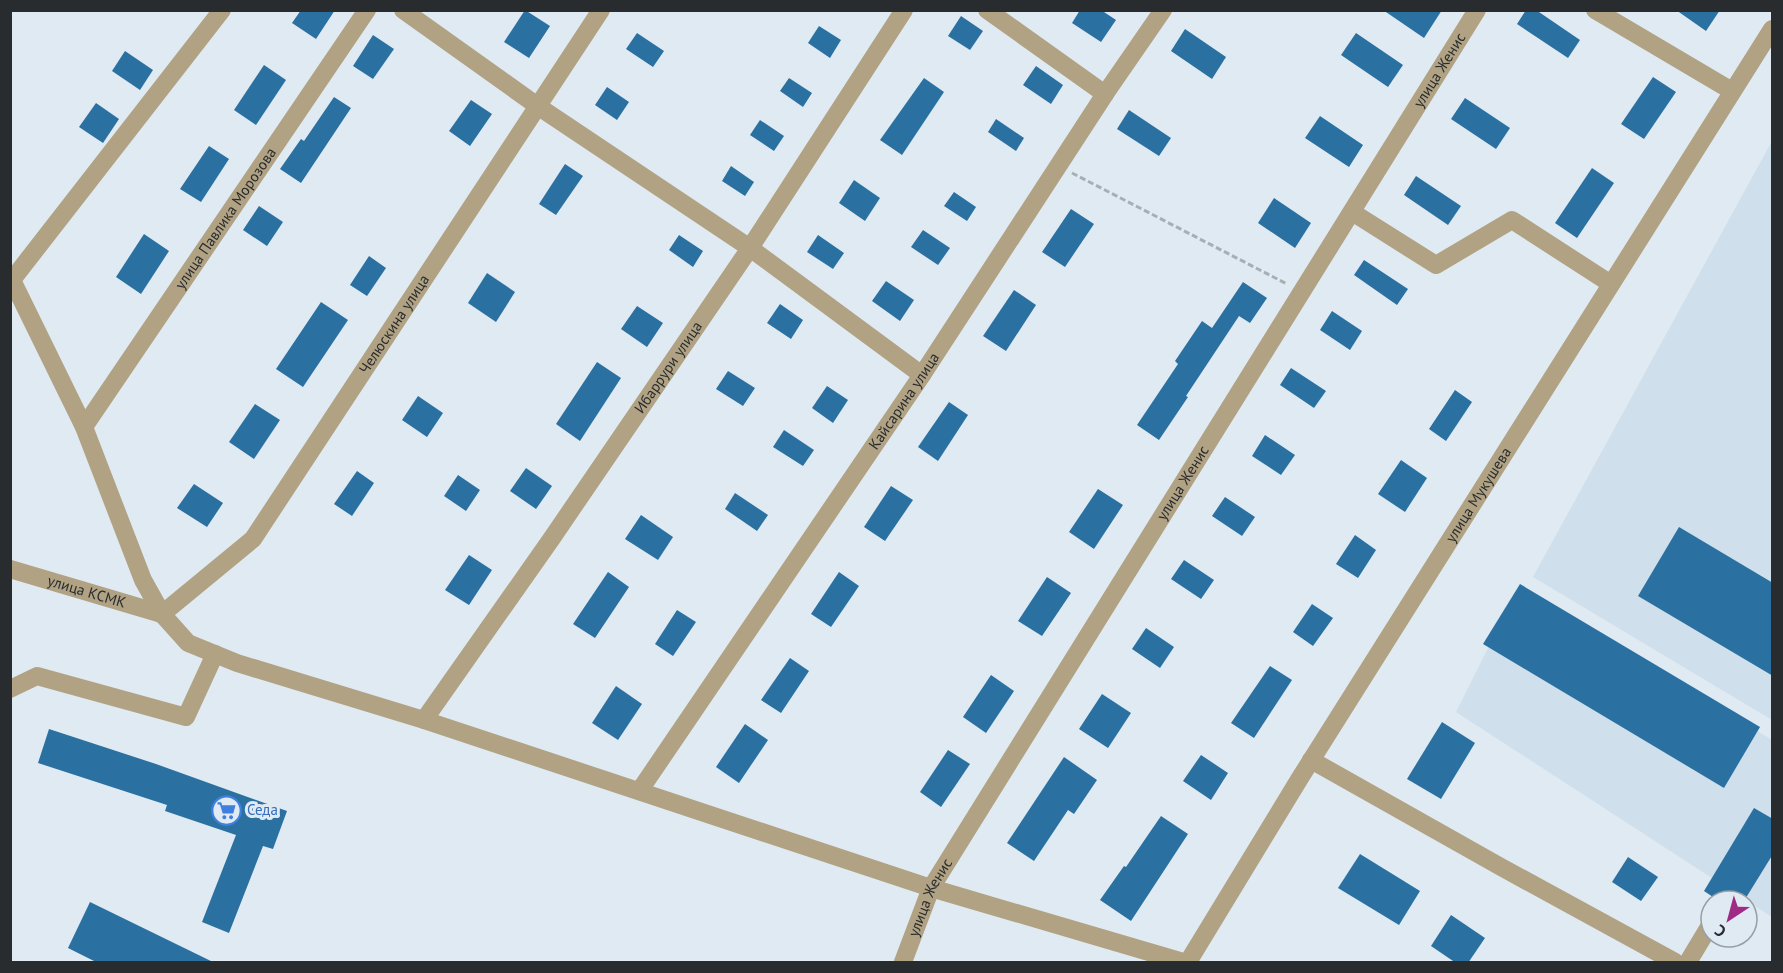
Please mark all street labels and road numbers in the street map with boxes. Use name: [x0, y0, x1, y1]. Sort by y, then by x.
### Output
street label: улица Женис: [1409, 29, 1470, 111]
street label: улица Павлика Морозова: [170, 144, 280, 293]
street label: Челюскина улица: [354, 271, 433, 377]
street label: Ибаррури улица: [630, 317, 706, 417]
street label: Кайсарина улица: [864, 349, 943, 453]
street label: улица Женис: [1152, 442, 1213, 524]
street label: улица Мукушева: [1441, 444, 1515, 546]
street label: улица КСМК: [45, 571, 128, 612]
street label: улица Женис: [903, 854, 956, 939]

